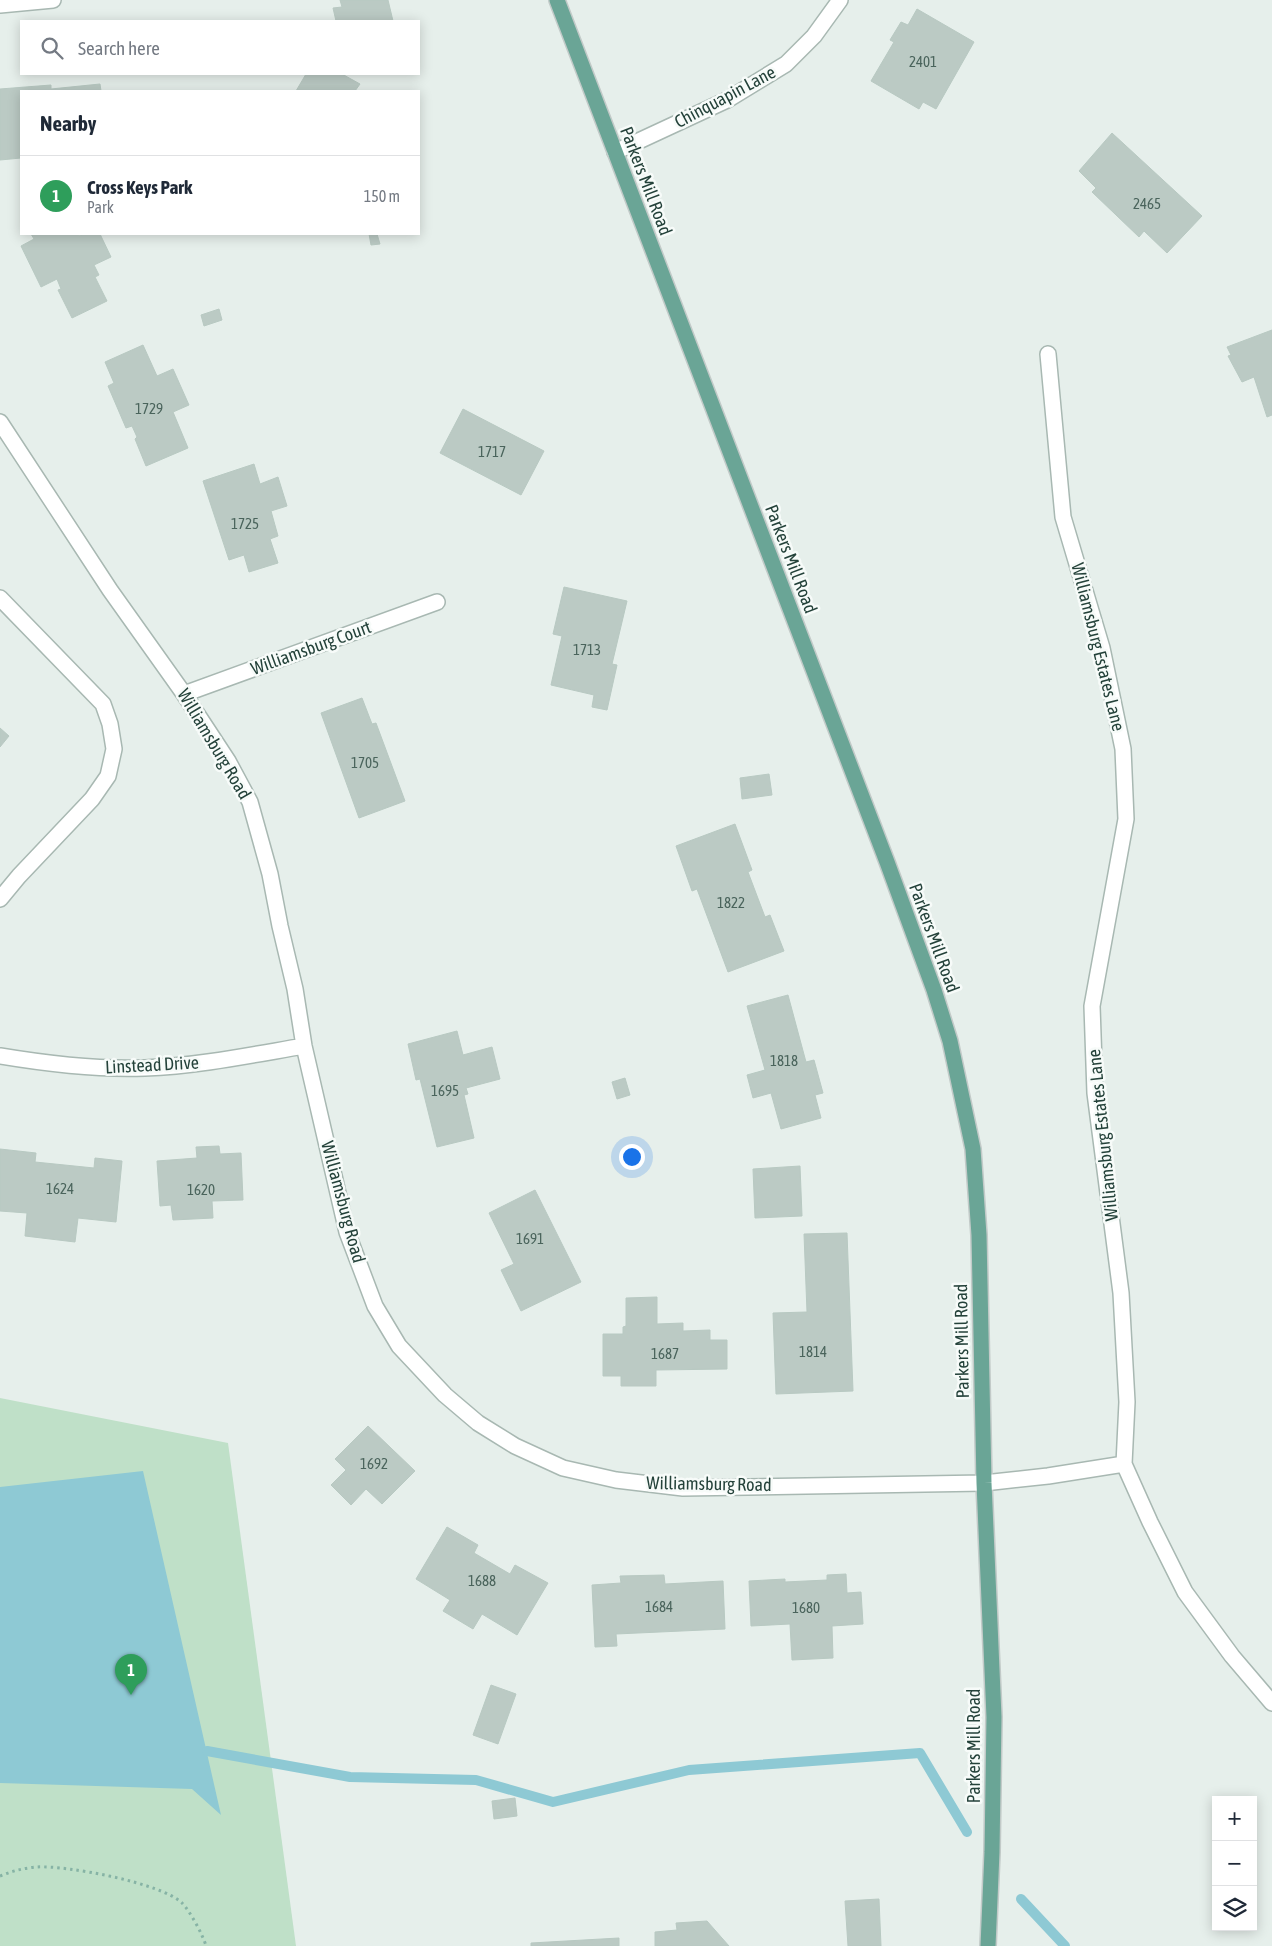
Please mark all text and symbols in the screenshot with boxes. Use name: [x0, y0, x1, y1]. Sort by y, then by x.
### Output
search box: [20, 20, 420, 75]
icon: search: [38, 34, 66, 62]
text: Search here: [78, 37, 160, 59]
house number: 2401: [909, 53, 937, 70]
street label: Chinquapin Lane: [671, 61, 779, 132]
text: Nearby: [40, 111, 96, 135]
street label: Parkers Mill Road: [616, 124, 677, 238]
text: Cross Keys Park: [87, 176, 192, 198]
text: 1: [52, 187, 60, 205]
text: 150 m: [364, 187, 400, 205]
house number: 2465: [1133, 195, 1161, 212]
text: Park: [87, 198, 114, 216]
house number: 1729: [135, 400, 163, 417]
house number: 1717: [478, 443, 506, 460]
street label: Parkers Mill Road: [761, 502, 822, 616]
house number: 1725: [231, 515, 259, 532]
street label: Williamsburg Estates Lane: [1067, 561, 1130, 733]
street label: Williamsburg Court: [248, 616, 374, 679]
house number: 1713: [573, 641, 601, 658]
street label: Williamsburg Road: [173, 685, 256, 803]
house number: 1705: [351, 754, 379, 771]
street label: Parkers Mill Road: [905, 880, 964, 995]
house number: 1822: [717, 894, 745, 911]
street label: Williamsburg Estates Lane: [1083, 1048, 1122, 1222]
street label: Linstead Drive: [105, 1052, 199, 1077]
house number: 1818: [770, 1052, 798, 1069]
house number: 1695: [431, 1082, 459, 1099]
street label: Williamsburg Road: [317, 1139, 370, 1265]
your location: [619, 1144, 645, 1170]
house number: 1624: [46, 1180, 74, 1197]
house number: 1620: [187, 1181, 215, 1198]
house number: 1691: [516, 1230, 544, 1247]
street label: Parkers Mill Road: [950, 1284, 973, 1398]
house number: 1814: [799, 1343, 827, 1360]
house number: 1687: [651, 1345, 679, 1362]
house number: 1692: [360, 1455, 388, 1472]
street label: Williamsburg Road: [646, 1472, 772, 1495]
house number: 1688: [468, 1572, 496, 1589]
house number: 1684: [645, 1598, 673, 1615]
house number: 1680: [792, 1599, 820, 1616]
pin: 1: [115, 1654, 147, 1695]
street label: Parkers Mill Road: [963, 1689, 984, 1803]
map controls: [1212, 1796, 1257, 1931]
button: +: [1212, 1796, 1257, 1841]
button: −: [1212, 1841, 1257, 1886]
button: layers: [1212, 1886, 1257, 1931]

